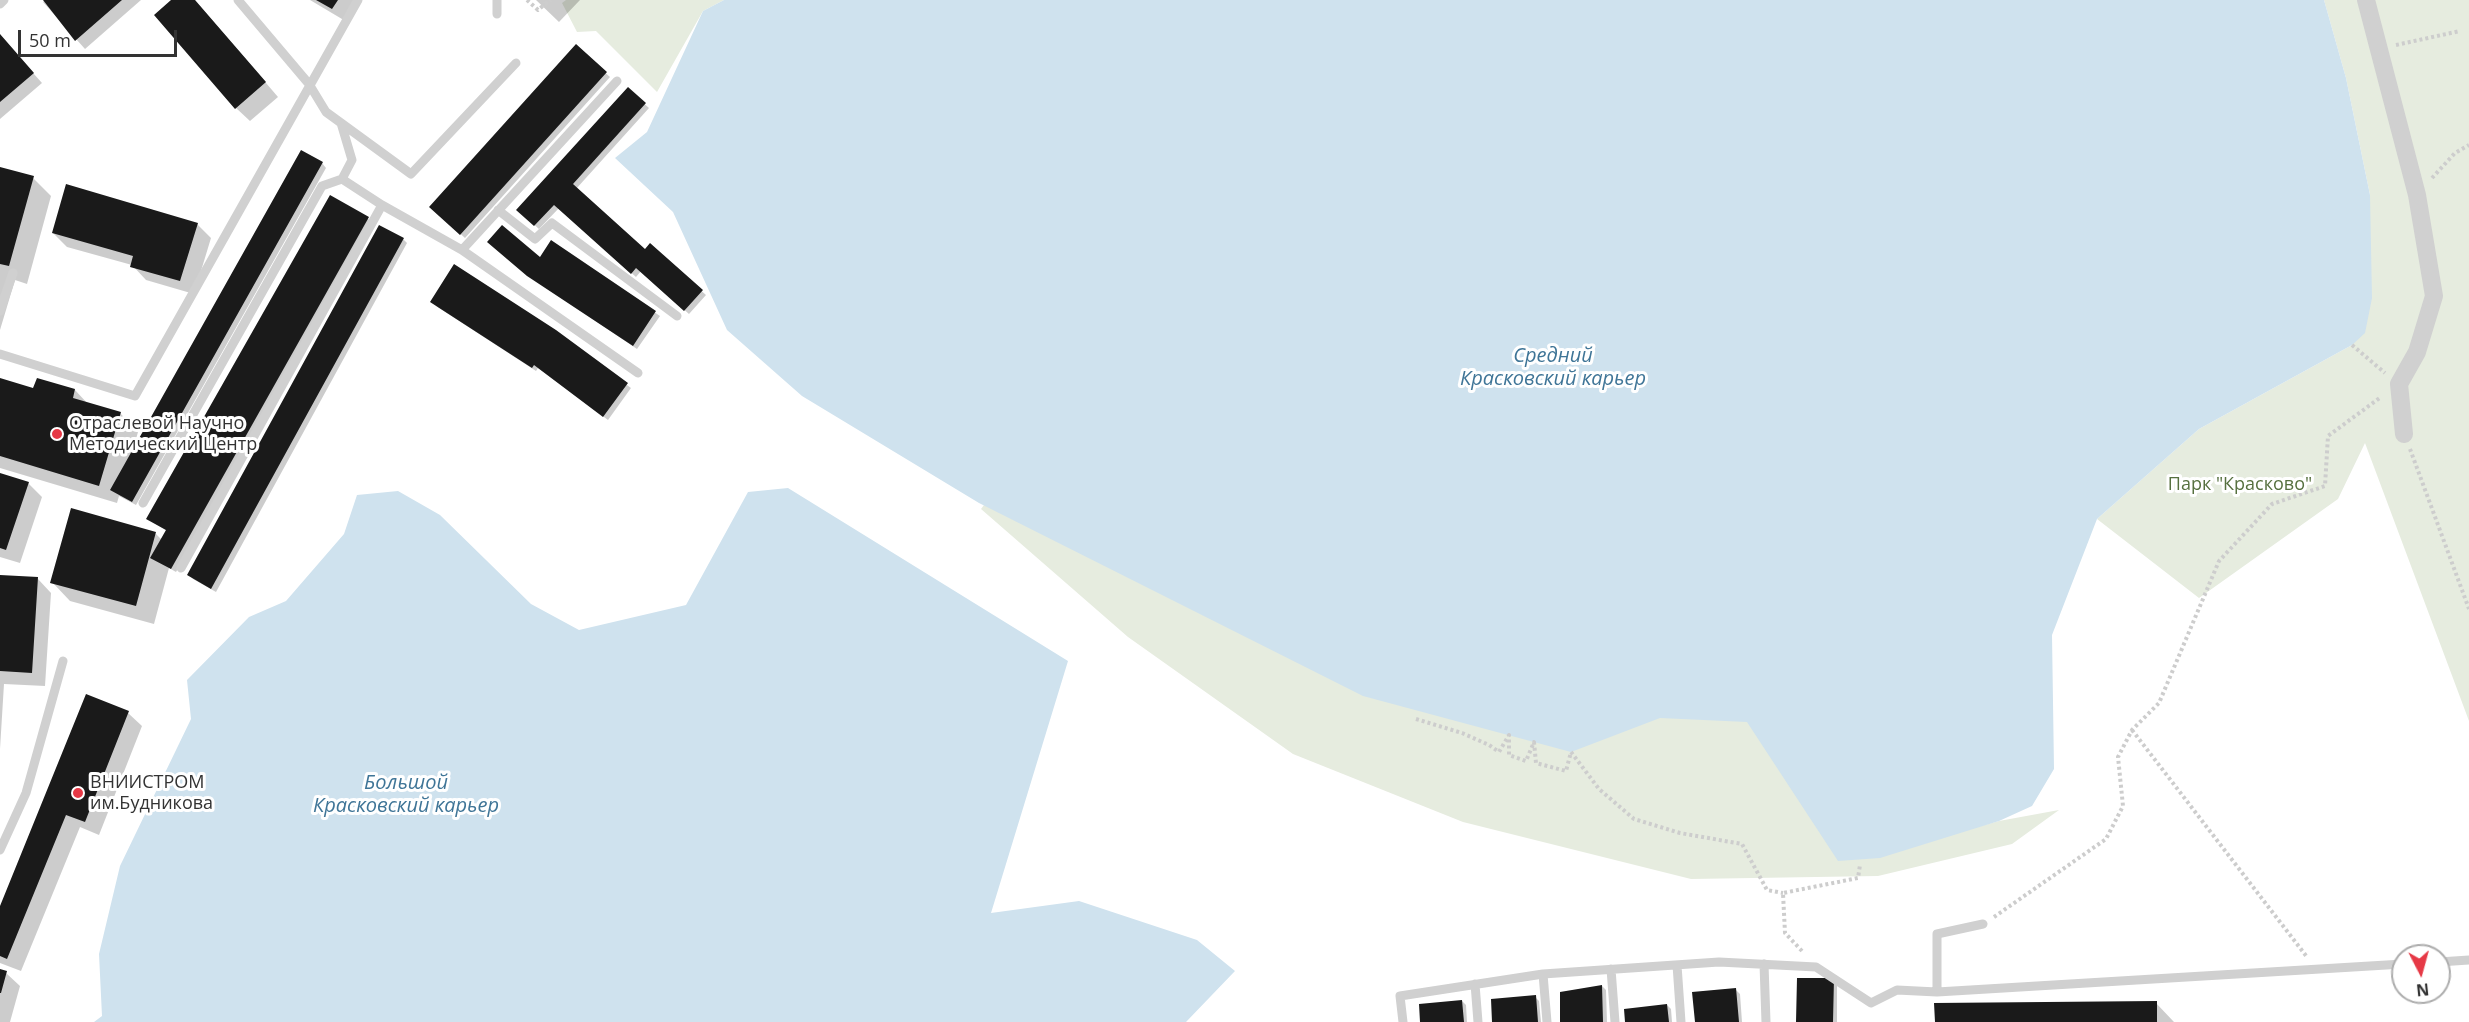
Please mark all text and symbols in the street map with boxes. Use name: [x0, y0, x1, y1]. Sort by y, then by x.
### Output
scale bar: [21, 18, 180, 56]
text: 50 m: [29, 28, 71, 52]
water label: Средний Красковский карьер: [1460, 344, 1646, 391]
place label: Отраслевой Научно Методический Центр: [69, 413, 257, 456]
marker: Отраслевой Научно Методический Центр: [50, 427, 64, 441]
park label: Парк "Красково": [2168, 474, 2312, 496]
water label: Большой Красковский карьер: [313, 771, 499, 818]
place label: ВНИИСТРОМ им.Будникова: [90, 772, 213, 814]
marker: ВНИИСТРОМ им.Будникова: [71, 786, 85, 800]
north arrow: [2391, 944, 2451, 1004]
text: N: [2415, 978, 2430, 1002]

